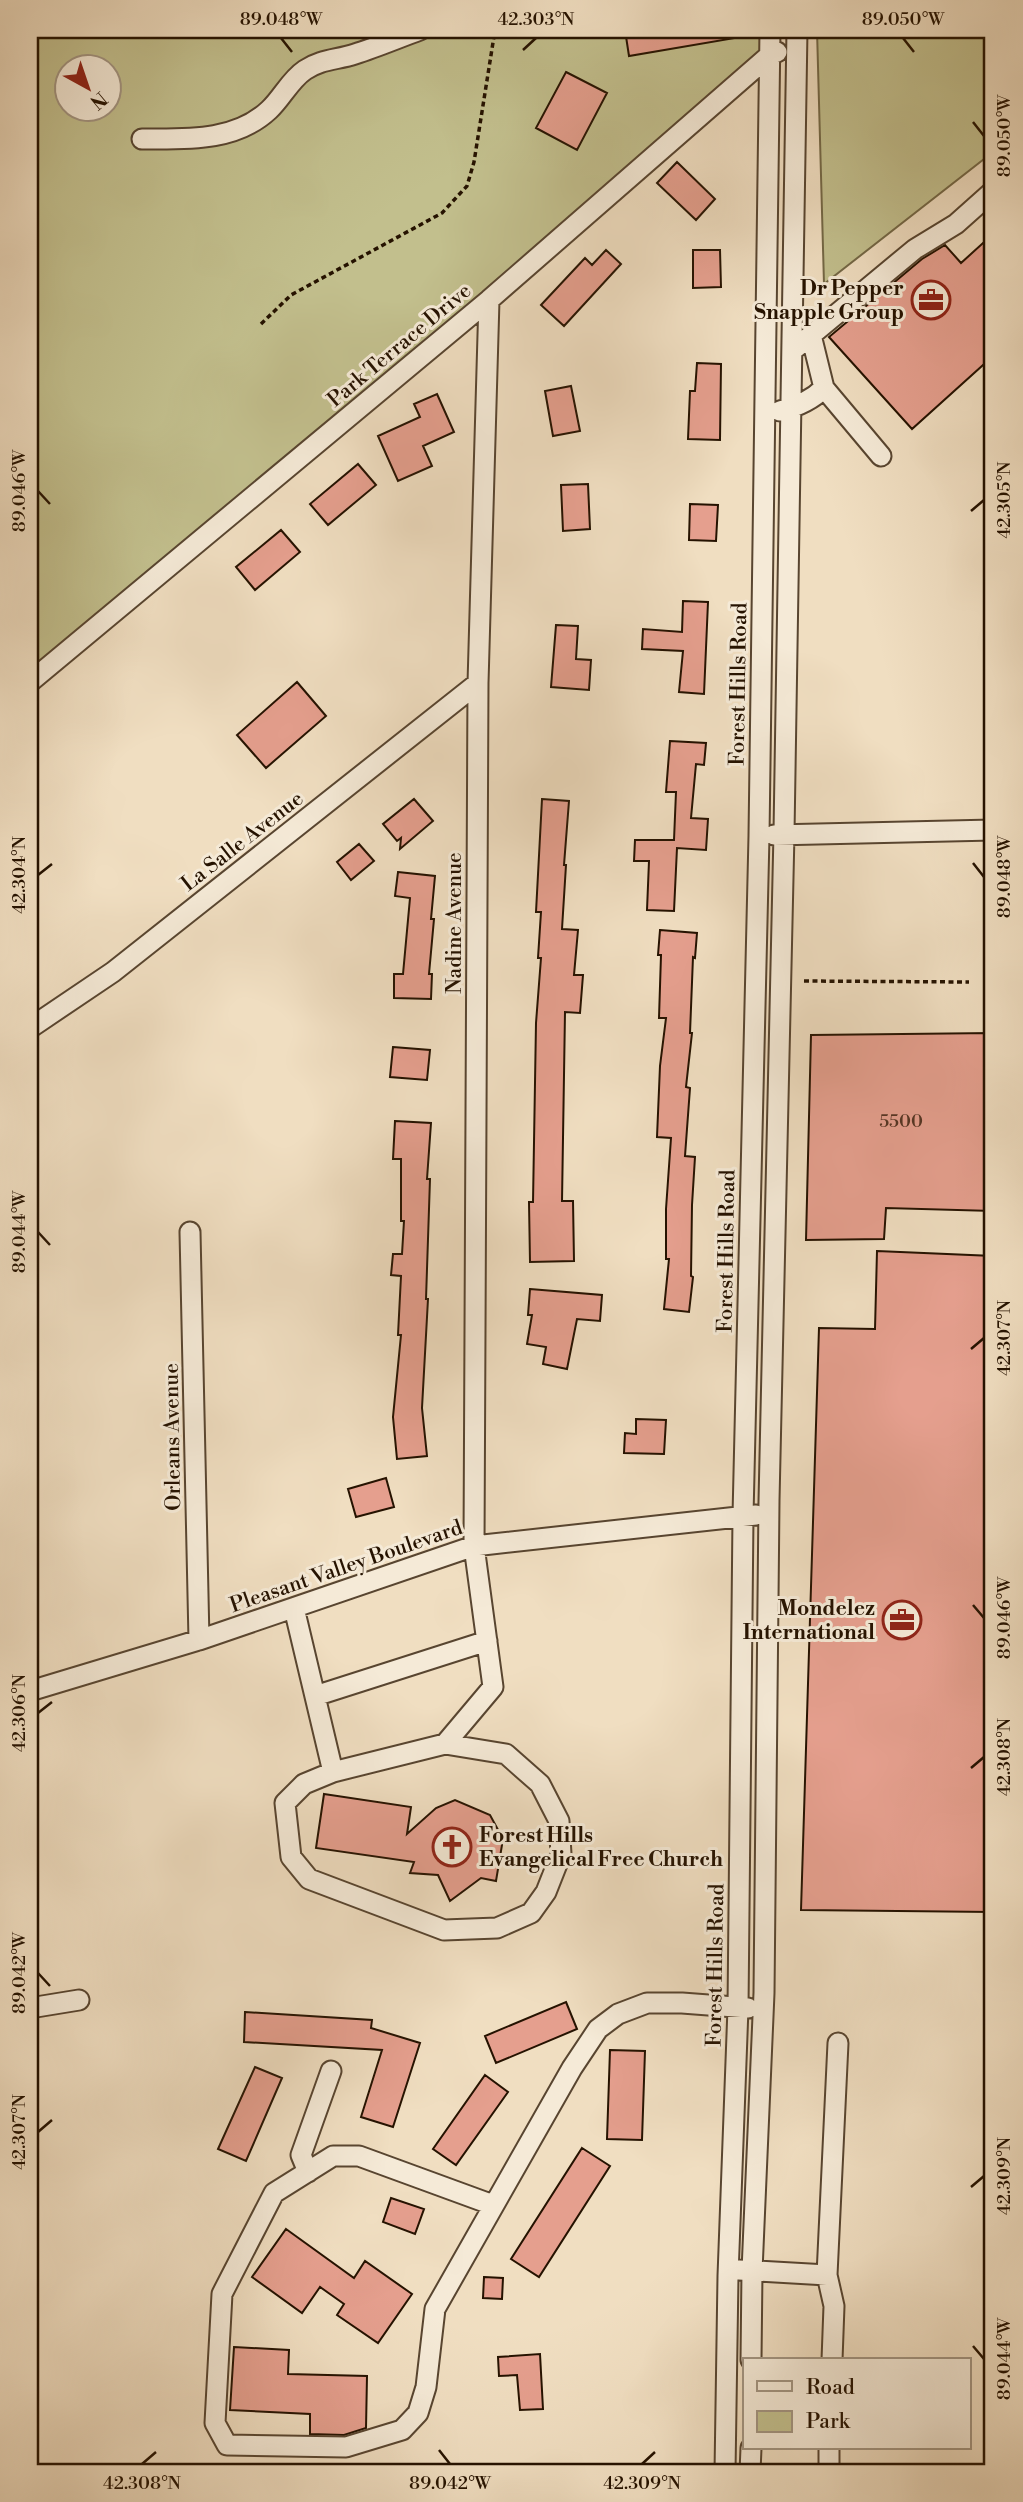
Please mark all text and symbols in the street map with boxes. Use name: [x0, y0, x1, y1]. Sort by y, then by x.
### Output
text: 89.048°W: [240, 8, 323, 31]
text: 42.303°N: [498, 8, 575, 31]
text: 89.050°W: [862, 8, 945, 31]
north arrow: [52, 52, 122, 122]
text: N: [85, 86, 112, 114]
text: 89.050°W: [993, 94, 1016, 177]
place label: Dr Pepper Snapple Group: [754, 276, 904, 326]
street label: Park Terrace Drive: [322, 278, 477, 413]
office icon: Dr Pepper Snapple Group: [910, 279, 952, 321]
text: 89.046°W: [8, 449, 31, 532]
text: 42.305°N: [993, 461, 1016, 538]
street label: Forest Hills Road: [725, 602, 753, 766]
street label: La Salle Avenue: [176, 786, 309, 898]
text: 89.048°W: [993, 835, 1016, 918]
text: 42.304°N: [8, 836, 31, 914]
street label: Nadine Avenue: [442, 852, 468, 994]
house number: 5500: [879, 1110, 923, 1133]
street label: Forest Hills Road: [713, 1169, 741, 1333]
text: 89.044°W: [8, 1190, 31, 1273]
text: 42.307°N: [993, 1300, 1016, 1376]
street label: Orleans Avenue: [159, 1363, 187, 1511]
street label: Pleasant Valley Boulevard: [227, 1515, 466, 1619]
text: 89.046°W: [993, 1576, 1016, 1659]
place label: Mondelez International: [743, 1596, 875, 1646]
office icon: Mondelez International: [881, 1599, 923, 1641]
text: 42.306°N: [8, 1674, 31, 1752]
text: 42.308°N: [993, 1717, 1016, 1796]
place label: Forest Hills Evangelical Free Church: [479, 1823, 723, 1873]
church icon: Forest Hills Evangelical Free Church: [431, 1826, 473, 1868]
street label: Forest Hills Road: [702, 1883, 730, 2047]
text: 89.042°W: [8, 1931, 31, 2014]
text: 42.307°N: [8, 2094, 31, 2170]
text: 42.309°N: [993, 2137, 1016, 2215]
text: 89.044°W: [993, 2317, 1016, 2400]
legend: [743, 2358, 970, 2450]
text: Road: [806, 2375, 855, 2401]
text: Park: [806, 2409, 851, 2435]
text: 42.308°N: [103, 2472, 182, 2495]
text: 89.042°W: [409, 2472, 492, 2495]
text: 42.309°N: [603, 2472, 681, 2495]

